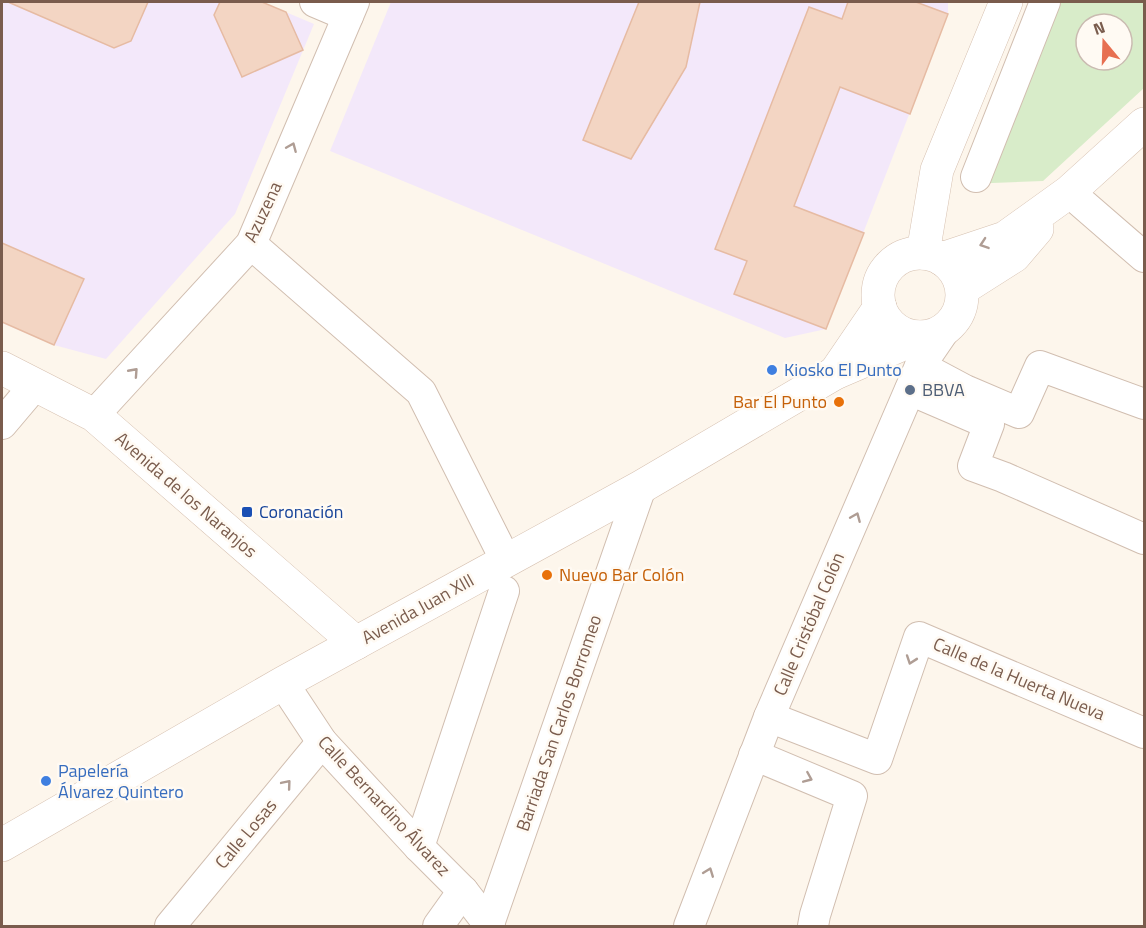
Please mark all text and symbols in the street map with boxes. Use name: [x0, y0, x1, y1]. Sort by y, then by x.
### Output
north arrow: [1074, 12, 1134, 72]
text: N: [1090, 15, 1108, 41]
one-way arrow: [285, 142, 297, 153]
street label: Azuzena: [237, 177, 288, 247]
one-way arrow: [979, 237, 990, 250]
place label: Kiosko El Punto: [784, 356, 902, 383]
marker: Kiosko El Punto: [765, 363, 779, 377]
one-way arrow: [127, 368, 138, 379]
place label: BBVA: [922, 376, 965, 403]
marker: BBVA: [903, 383, 917, 397]
place label: Bar El Punto: [733, 388, 827, 415]
marker: Bar El Punto: [832, 395, 846, 409]
street label: Avenida de los Naranjos: [109, 425, 263, 564]
place label: Coronación: [259, 498, 343, 525]
marker: Coronación: [240, 505, 254, 519]
one-way arrow: [848, 512, 860, 523]
street label: Calle Cristóbal Colón: [766, 548, 851, 700]
place label: Nuevo Bar Colón: [559, 561, 684, 588]
street label: Avenida Juan XIII: [357, 566, 479, 651]
marker: Nuevo Bar Colón: [540, 568, 554, 582]
street label: Barriada San Carlos Borromeo: [509, 611, 608, 835]
street label: Calle de la Huerta Nueva: [929, 630, 1109, 727]
one-way arrow: [906, 654, 919, 665]
street label: Calle Bernardino Álvarez: [312, 729, 457, 882]
place label: Papelería Álvarez Quintero: [58, 757, 184, 805]
one-way arrow: [801, 770, 812, 782]
marker: Papelería Álvarez Quintero: [39, 774, 53, 788]
one-way arrow: [280, 780, 291, 791]
street label: Calle Losas: [208, 793, 283, 875]
one-way arrow: [702, 867, 715, 878]

